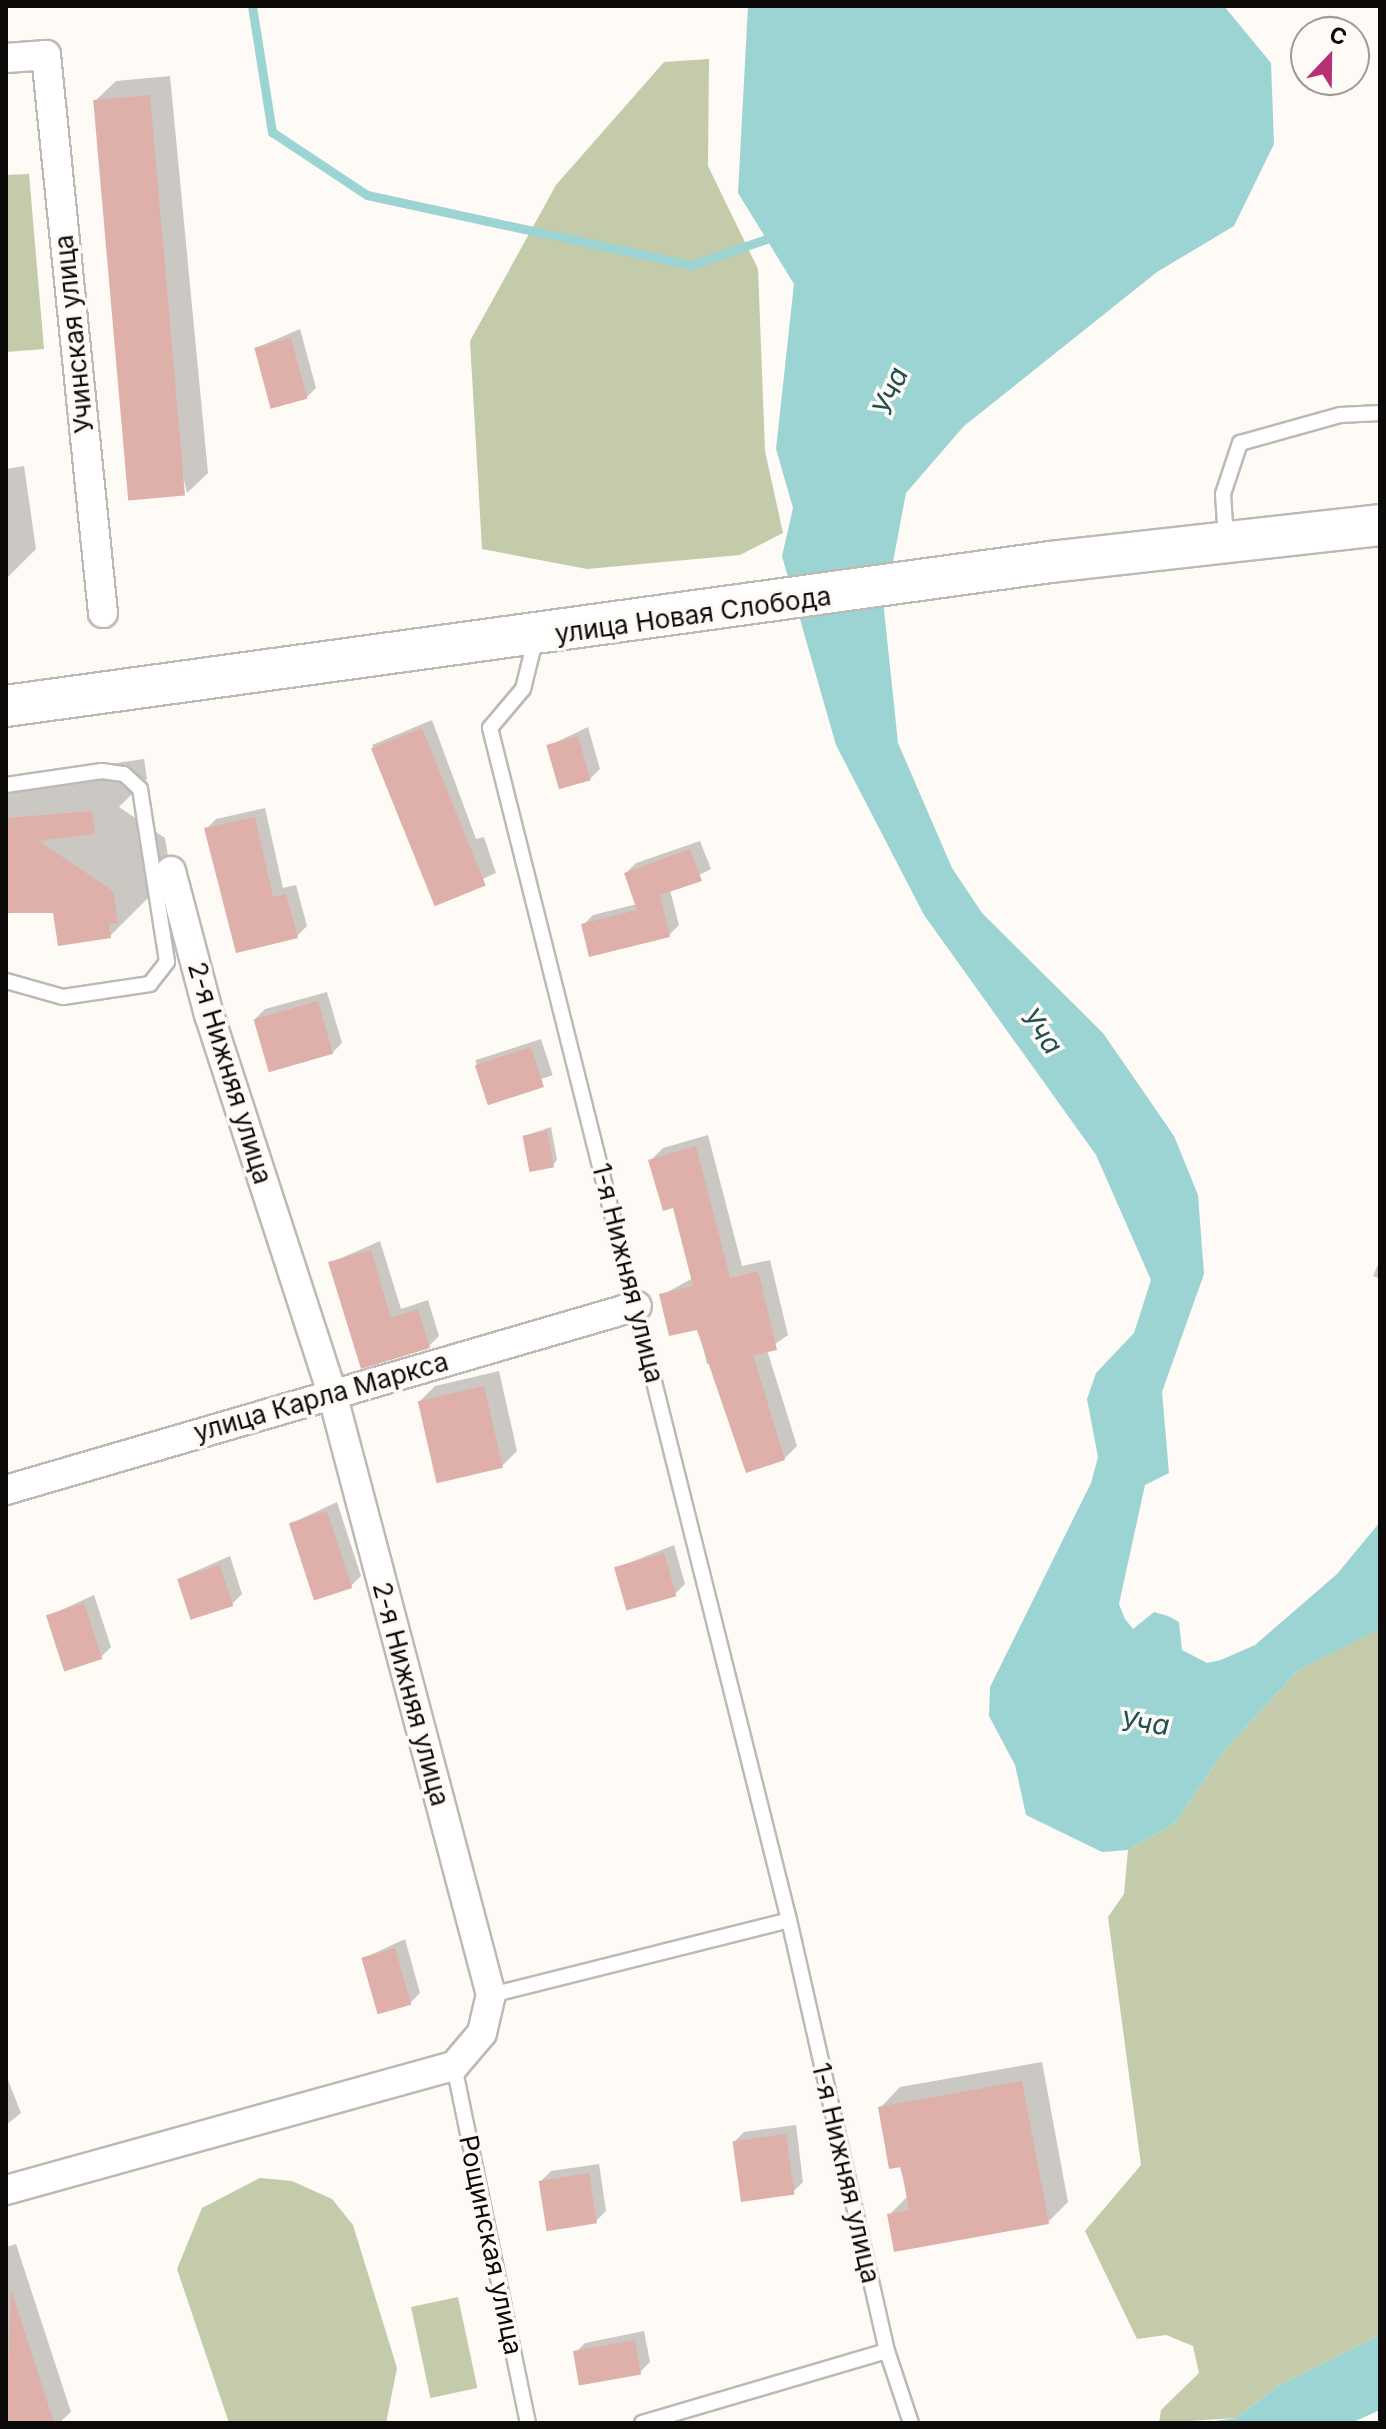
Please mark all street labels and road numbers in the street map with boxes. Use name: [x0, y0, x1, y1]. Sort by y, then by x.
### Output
street label: Учинская улица: [48, 233, 100, 435]
street label: улица Новая Слобода: [553, 580, 833, 650]
street label: 2-я Нижняя улица: [181, 958, 279, 1188]
street label: 1-я Нижняя улица: [586, 1160, 670, 1386]
street label: улица Карла Маркса: [190, 1346, 452, 1448]
street label: 2-я Нижняя улица: [366, 1579, 456, 1809]
street label: 1-я Нижняя улица: [805, 2060, 887, 2286]
street label: Рощинская улица: [452, 2132, 530, 2358]

